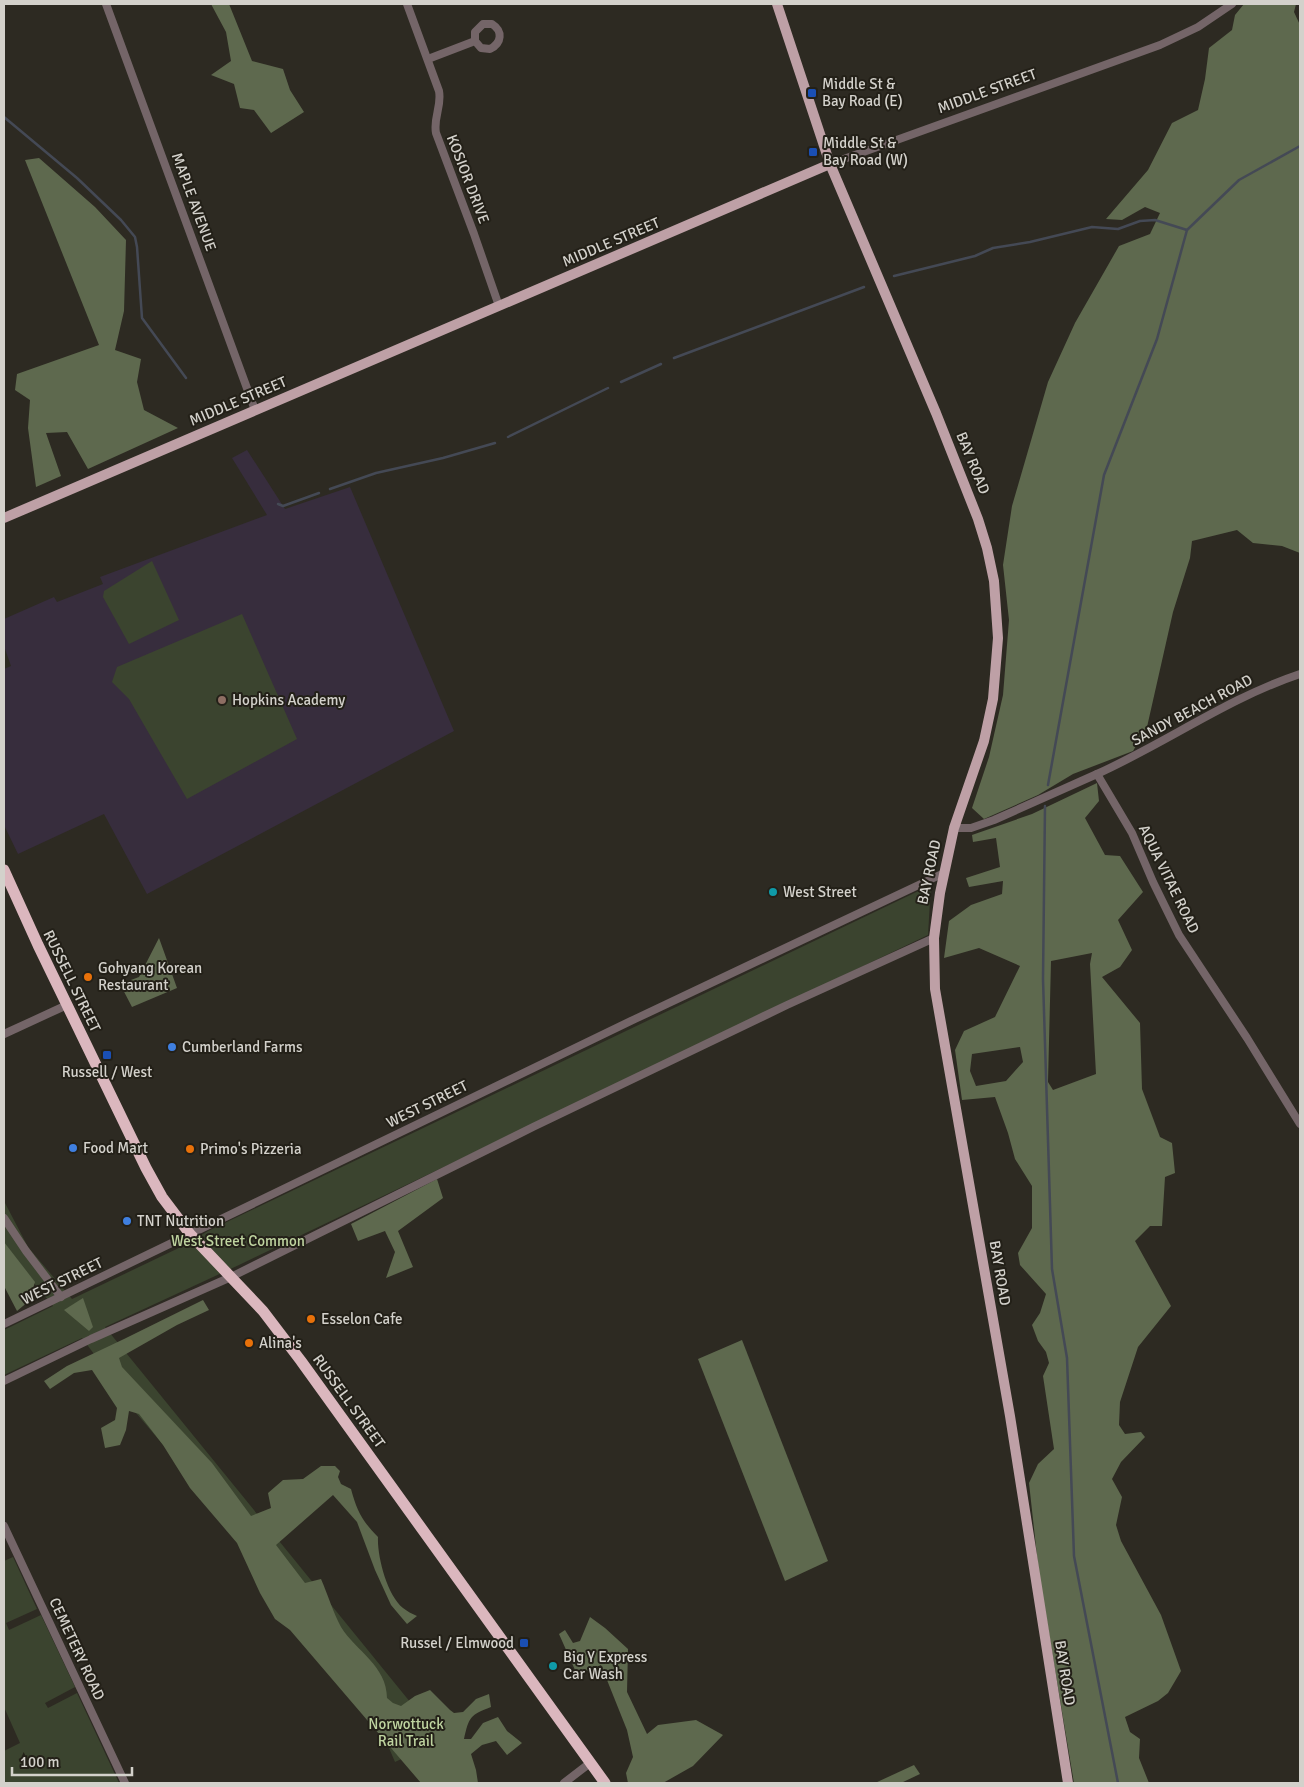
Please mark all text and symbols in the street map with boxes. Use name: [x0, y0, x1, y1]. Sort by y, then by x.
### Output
street label: MIDDLE STREET: [935, 65, 1040, 117]
place label: Middle St & Bay Road (E): [822, 75, 903, 110]
marker: Middle St & Bay Road (E): [806, 87, 818, 99]
street label: KOSIOR DRIVE: [443, 132, 493, 226]
place label: Middle St & Bay Road (W): [823, 134, 908, 169]
marker: Middle St & Bay Road (W): [807, 146, 819, 158]
street label: MAPLE AVENUE: [168, 150, 220, 254]
street label: MIDDLE STREET: [560, 213, 663, 271]
street label: MIDDLE STREET: [187, 372, 290, 430]
street label: BAY ROAD: [952, 429, 994, 497]
street label: SANDY BEACH ROAD: [1128, 670, 1256, 750]
place label: Hopkins Academy: [232, 691, 345, 709]
marker: Hopkins Academy: [216, 694, 228, 706]
street label: AQUA VITAE ROAD: [1135, 822, 1203, 936]
street label: BAY ROAD: [913, 838, 945, 906]
place label: West Street: [783, 883, 857, 901]
marker: West Street: [767, 886, 779, 898]
street label: RUSSELL STREET: [40, 927, 105, 1036]
place label: Gohyang Korean Restaurant: [98, 959, 202, 994]
marker: Gohyang Korean Restaurant: [82, 971, 94, 983]
place label: Cumberland Farms: [182, 1038, 303, 1056]
marker: Cumberland Farms: [166, 1041, 178, 1053]
marker: Russell / West: [101, 1049, 113, 1061]
place label: Russell / West: [62, 1063, 152, 1081]
street label: WEST STREET: [383, 1076, 471, 1131]
place label: Food Mart: [83, 1139, 148, 1157]
place label: Primo's Pizzeria: [200, 1140, 302, 1158]
marker: Food Mart: [67, 1142, 79, 1154]
marker: Primo's Pizzeria: [184, 1143, 196, 1155]
place label: TNT Nutrition: [137, 1212, 224, 1230]
marker: TNT Nutrition: [121, 1215, 133, 1227]
park label: West Street Common: [171, 1232, 305, 1250]
street label: BAY ROAD: [985, 1239, 1015, 1307]
street label: WEST STREET: [18, 1253, 106, 1308]
place label: Esselon Cafe: [321, 1310, 403, 1328]
marker: Esselon Cafe: [305, 1313, 317, 1325]
place label: Alina's: [259, 1334, 302, 1352]
marker: Alina's: [243, 1337, 255, 1349]
street label: RUSSELL STREET: [309, 1351, 389, 1452]
street label: CEMETERY ROAD: [45, 1595, 109, 1703]
place label: Russel / Elmwood: [400, 1634, 514, 1652]
marker: Russel / Elmwood: [518, 1637, 530, 1649]
street label: BAY ROAD: [1051, 1639, 1079, 1707]
place label: Big Y Express Car Wash: [563, 1648, 648, 1683]
marker: Big Y Express Car Wash: [547, 1660, 559, 1672]
park label: Norwottuck Rail Trail: [368, 1715, 444, 1750]
scale bar: [12, 1744, 132, 1776]
text: 100 m: [20, 1753, 60, 1771]

